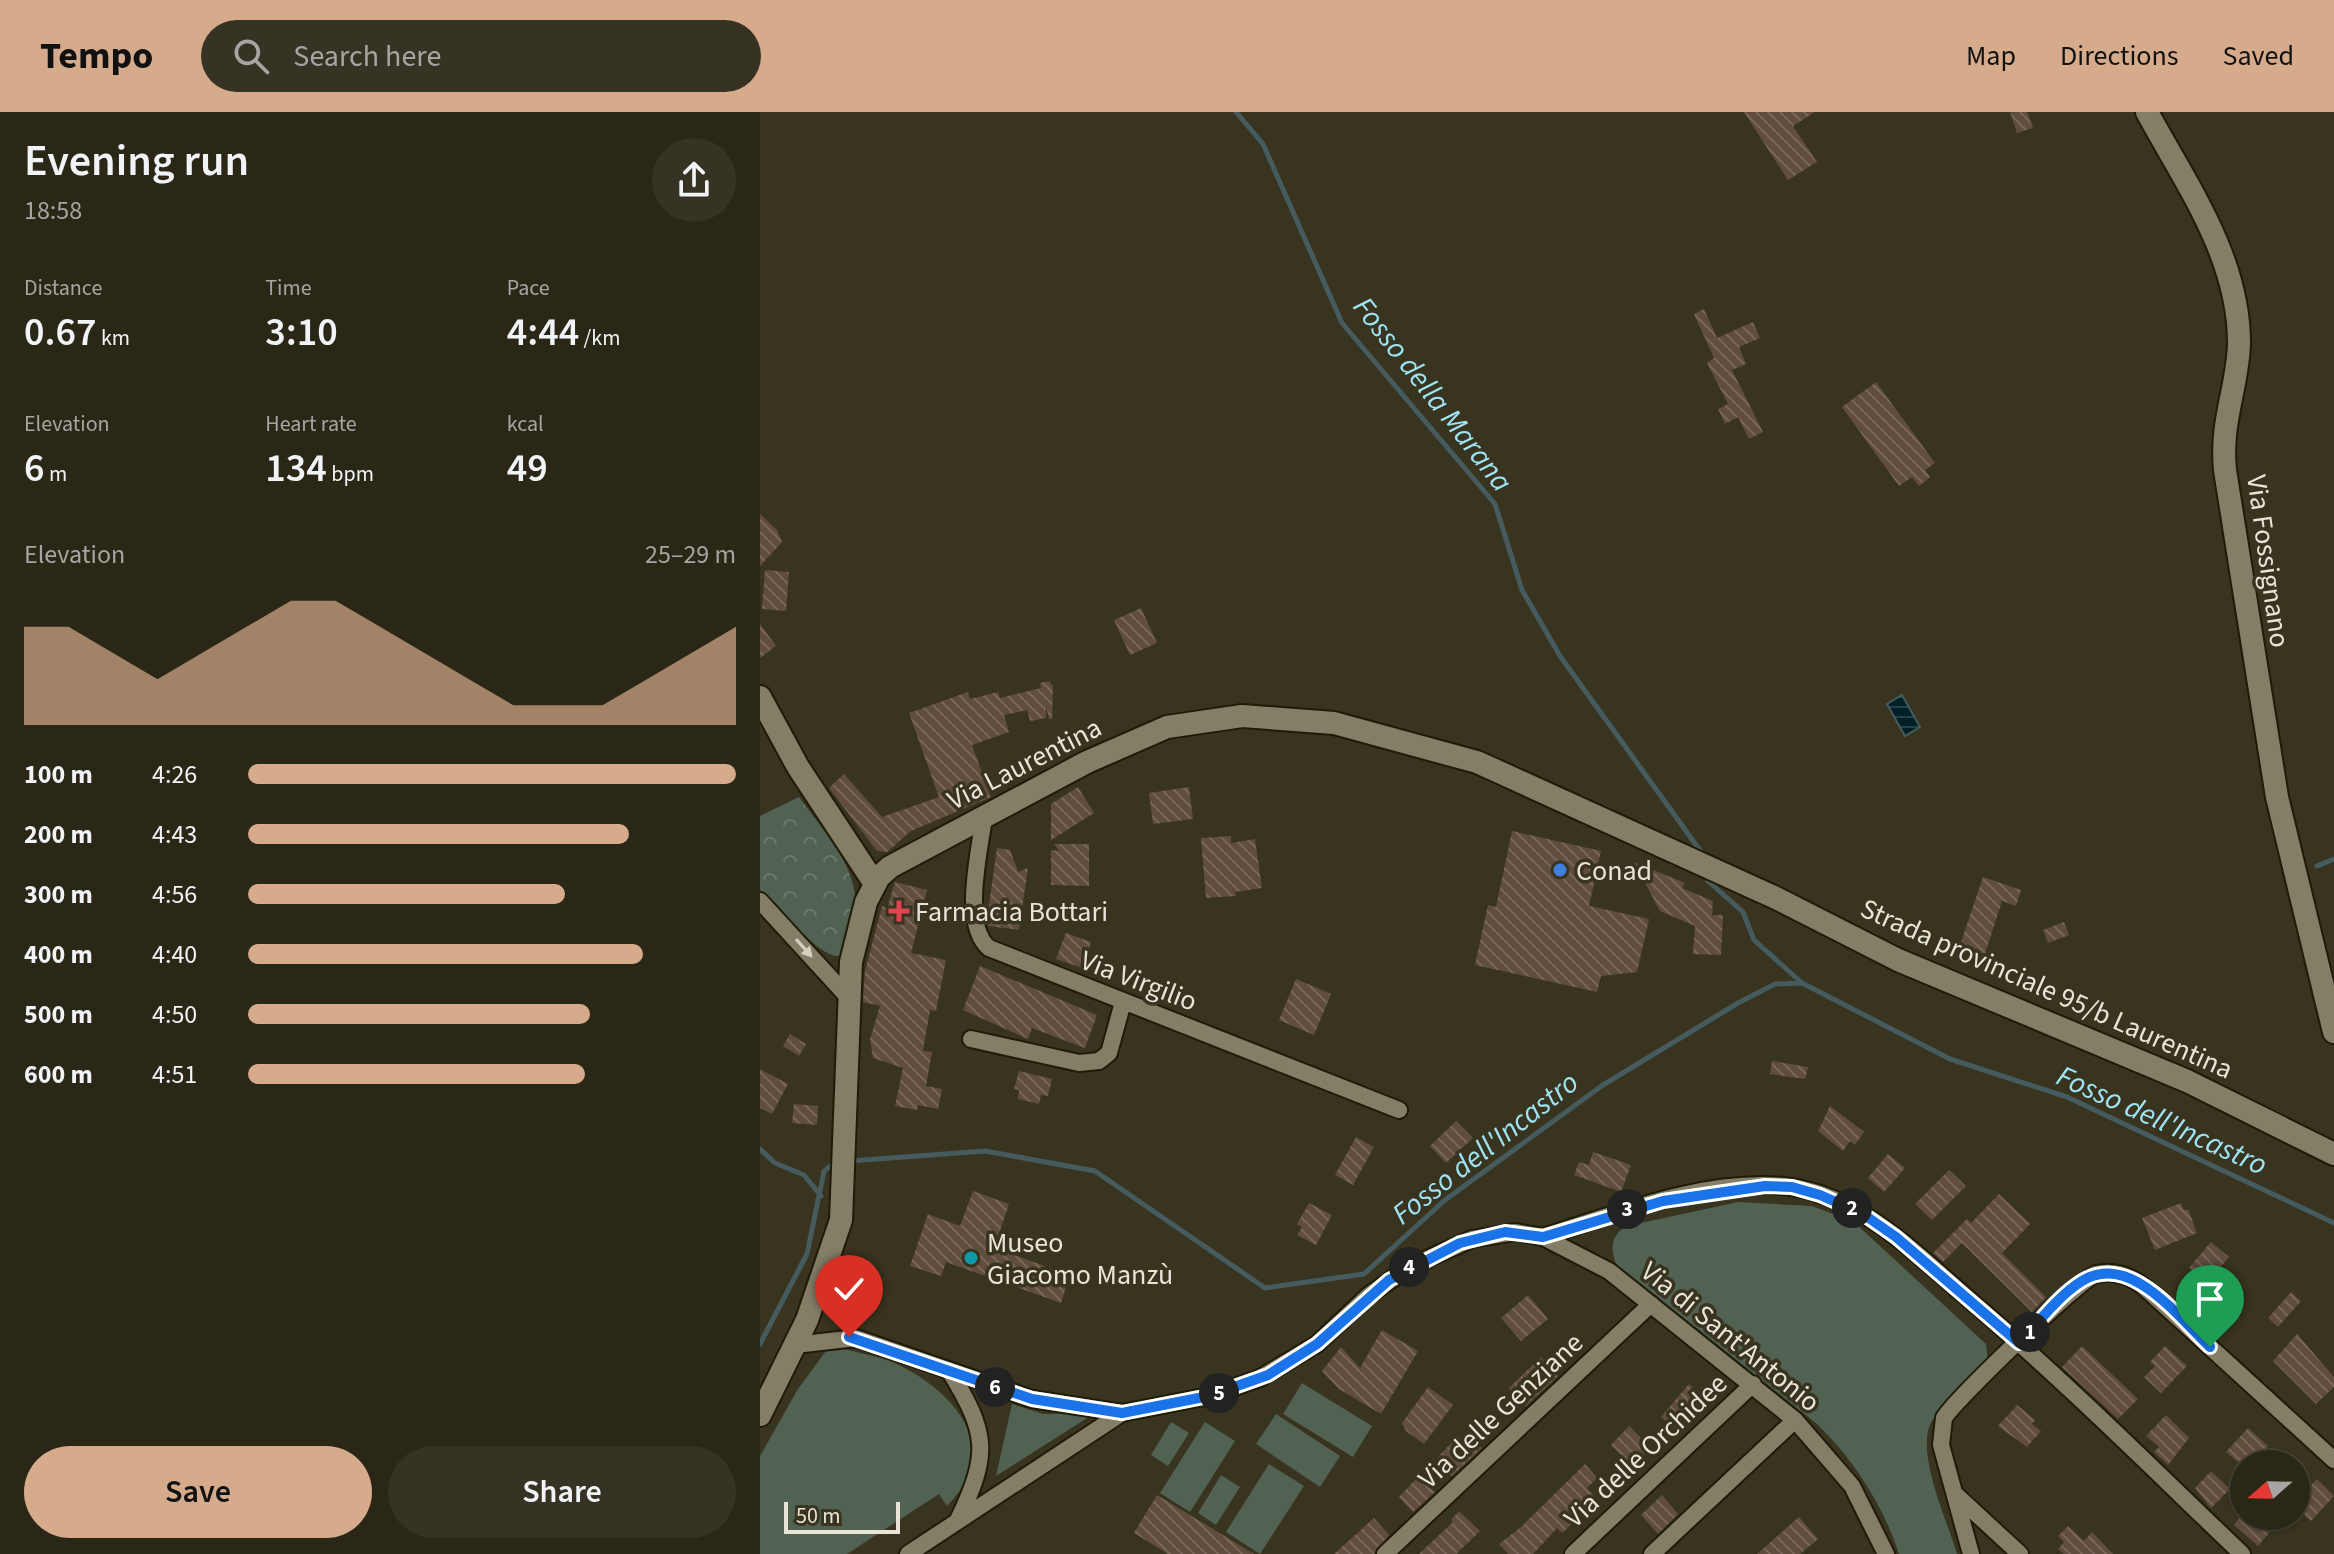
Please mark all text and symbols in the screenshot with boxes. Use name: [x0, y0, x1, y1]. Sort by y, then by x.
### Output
search box: [201, 20, 761, 92]
text: Tempo: [40, 29, 153, 83]
icon: search: [229, 34, 273, 78]
text: Search here: [293, 35, 441, 78]
text: Map: [1966, 36, 2016, 76]
text: Directions: [2060, 36, 2179, 76]
text: Saved: [2223, 36, 2294, 76]
text: Evening run: [24, 130, 249, 193]
button: share: [652, 138, 736, 222]
text: 18:58: [24, 192, 82, 229]
text: Distance: [24, 272, 102, 304]
text: Time: [265, 272, 312, 304]
text: Pace: [507, 272, 550, 304]
water label: Fosso della Marana: [1343, 288, 1523, 501]
text: 0.67: [24, 304, 97, 361]
text: 3:10: [265, 304, 338, 361]
text: 4:44: [507, 304, 579, 361]
text: km: [97, 322, 130, 354]
text: /km: [579, 322, 620, 354]
text: Elevation: [24, 408, 110, 440]
text: Heart rate: [265, 408, 357, 440]
text: kcal: [507, 408, 544, 440]
text: 6: [24, 440, 45, 497]
text: 134: [265, 440, 327, 497]
text: 49: [507, 440, 548, 497]
text: m: [45, 458, 67, 490]
text: bpm: [327, 458, 374, 490]
street label: Via Fossignano: [2236, 472, 2300, 650]
text: Elevation: [24, 536, 125, 573]
text: 25–29 m: [645, 536, 736, 573]
street label: Via Laurentina: [940, 708, 1109, 820]
text: 100 m: [24, 756, 93, 793]
text: 4:26: [152, 756, 197, 793]
text: 200 m: [24, 816, 93, 853]
text: 4:43: [152, 816, 197, 853]
place label: Conad: [1576, 851, 1652, 891]
marker: Conad: [1551, 861, 1569, 879]
text: 300 m: [24, 876, 93, 913]
text: 4:56: [152, 876, 197, 913]
street label: Strada provinciale 95/b Laurentina: [1854, 888, 2239, 1089]
place label: Farmacia Bottari: [915, 892, 1108, 932]
marker: Farmacia Bottari: [890, 902, 908, 920]
text: 400 m: [24, 936, 93, 973]
text: 4:40: [152, 936, 197, 973]
one-way arrow: [795, 938, 813, 957]
street label: Via Virgilio: [1075, 940, 1203, 1021]
text: 500 m: [24, 996, 93, 1033]
text: 4:50: [152, 996, 197, 1033]
water label: Fosso dell'Incastro: [2050, 1055, 2274, 1186]
text: 600 m: [24, 1056, 93, 1093]
text: 4:51: [152, 1056, 197, 1093]
water label: Fosso dell'Incastro: [1383, 1062, 1588, 1235]
pin: 2: [1832, 1188, 1872, 1228]
pin: 3: [1607, 1189, 1647, 1229]
text: 2: [1846, 1192, 1858, 1224]
text: 3: [1621, 1193, 1633, 1225]
place label: Museo Giacomo Manzù: [987, 1223, 1173, 1295]
pin: 4: [1389, 1247, 1429, 1287]
marker: Museo Giacomo Manzù: [962, 1249, 980, 1267]
text: 4: [1403, 1251, 1415, 1283]
street label: Via di Sant'Antonio: [1632, 1252, 1829, 1422]
pin: [815, 1255, 883, 1337]
pin: [2176, 1265, 2244, 1347]
icon: check: [827, 1267, 871, 1311]
icon: arrive: [2188, 1277, 2232, 1321]
pin: 1: [2010, 1312, 2050, 1352]
text: 1: [2024, 1316, 2036, 1348]
street label: Via delle Genziane: [1409, 1324, 1592, 1498]
street label: Via delle Orchidee: [1555, 1364, 1736, 1537]
pin: 6: [975, 1367, 1015, 1407]
text: 6: [989, 1371, 1001, 1403]
pin: 5: [1199, 1373, 1239, 1413]
text: 5: [1213, 1377, 1225, 1409]
button: Save: [24, 1446, 372, 1538]
button: Share: [388, 1446, 736, 1538]
north arrow: [2230, 1450, 2310, 1530]
map controls: [2230, 1450, 2310, 1530]
scale bar: [784, 1498, 900, 1534]
text: 50 m: [796, 1500, 841, 1532]

